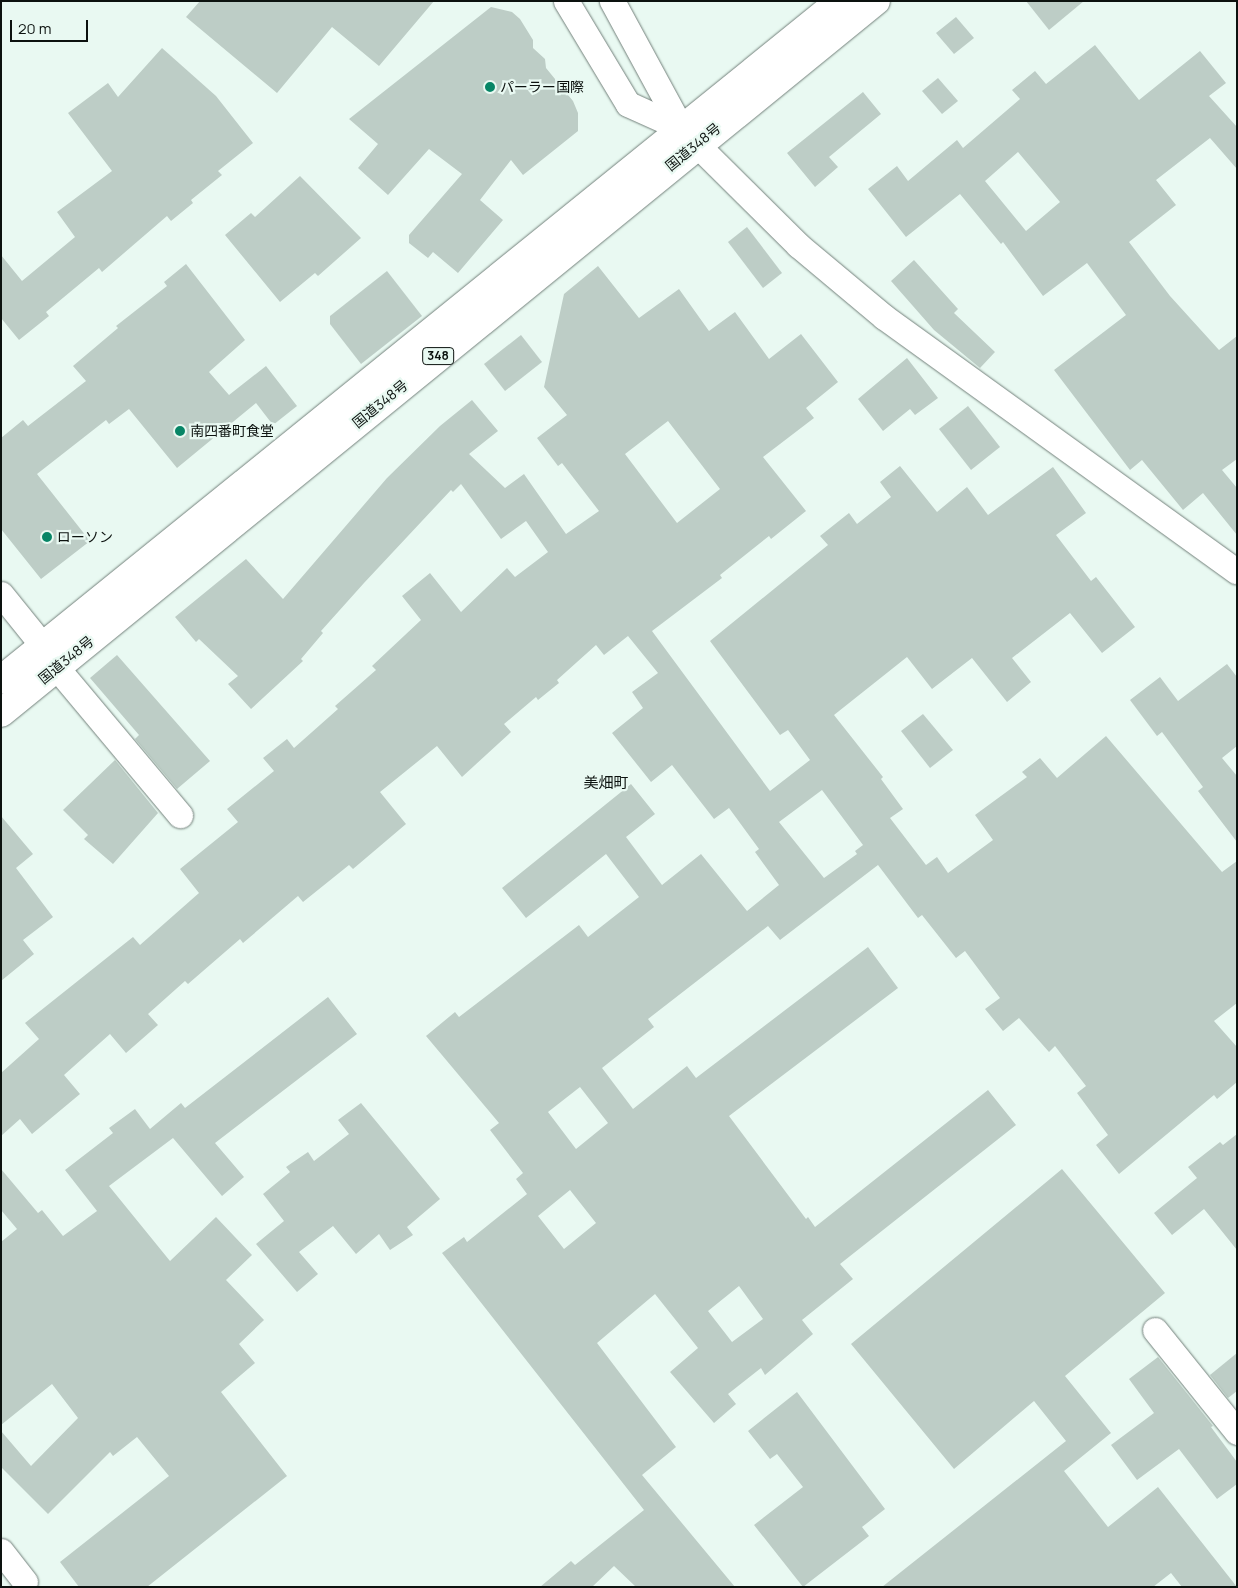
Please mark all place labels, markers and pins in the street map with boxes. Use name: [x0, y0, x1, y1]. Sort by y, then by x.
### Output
place label: パーラー国際: [500, 79, 584, 95]
marker: パーラー国際: [484, 81, 496, 93]
place label: 南四番町食堂: [190, 423, 274, 439]
marker: 南四番町食堂: [174, 425, 186, 437]
place label: ローソン: [57, 529, 113, 545]
marker: ローソン: [41, 531, 53, 543]

